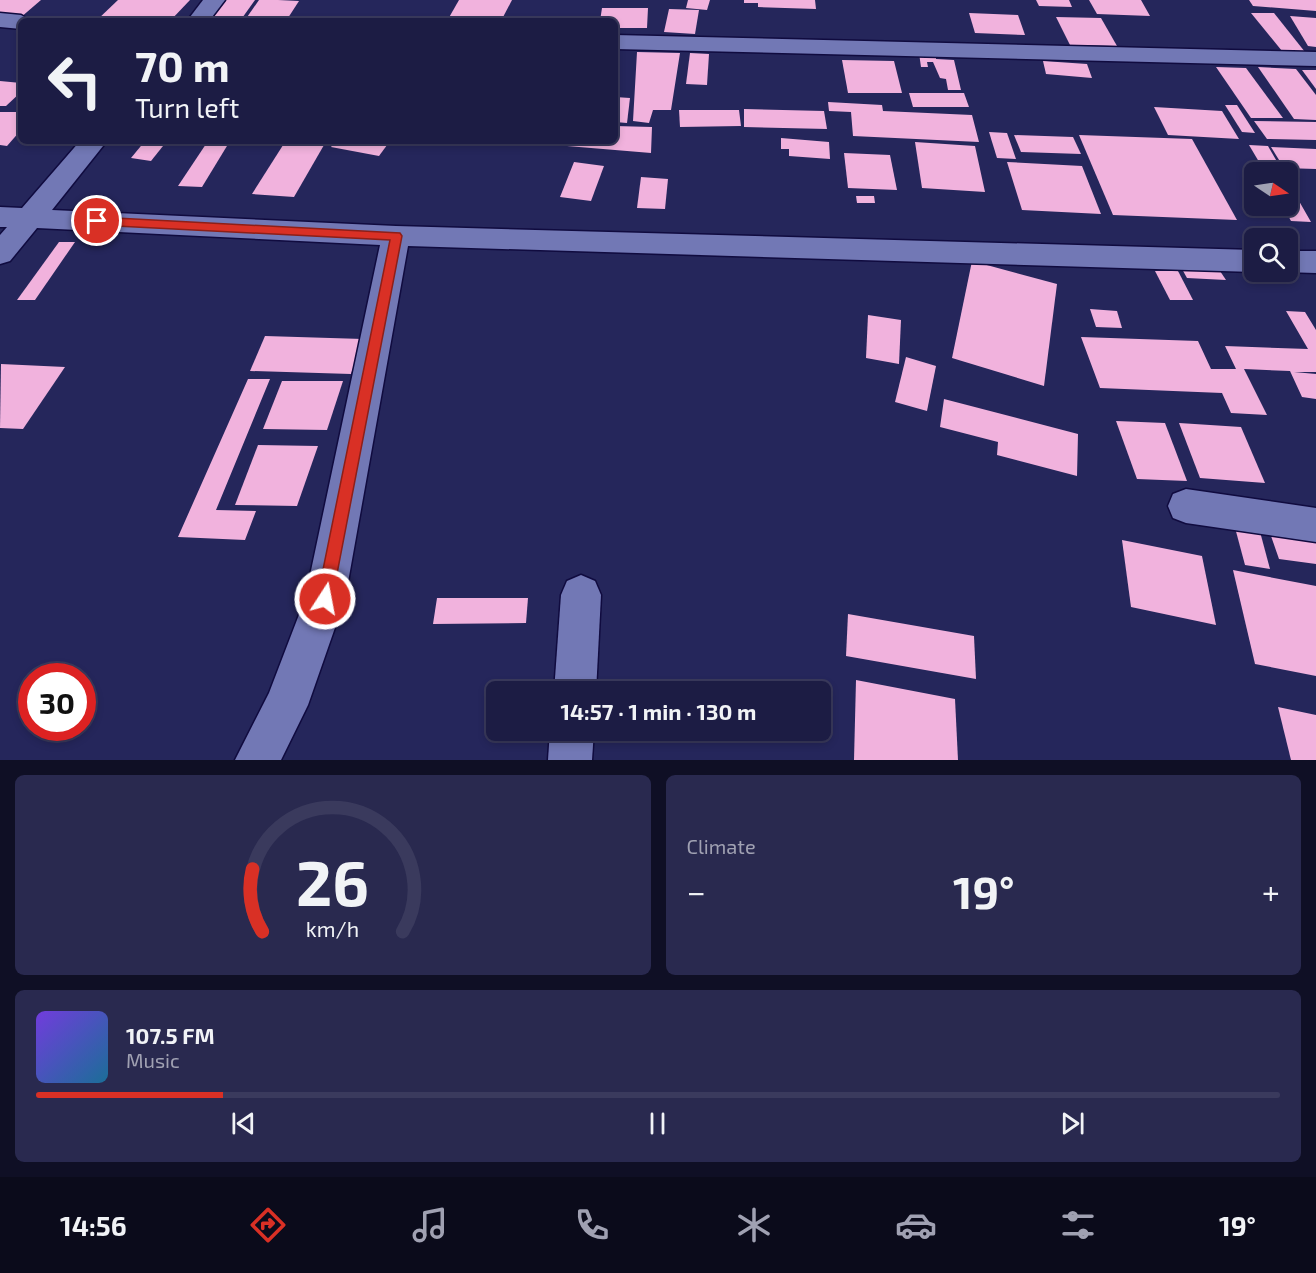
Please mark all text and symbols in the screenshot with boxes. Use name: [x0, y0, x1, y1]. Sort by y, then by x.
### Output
text: 70 m: [135, 40, 230, 90]
icon: left: [36, 42, 114, 120]
text: Turn left: [135, 91, 239, 123]
north arrow: [1244, 162, 1298, 216]
map controls: [1244, 162, 1298, 282]
pin: [71, 195, 122, 246]
icon: arrive: [80, 204, 113, 237]
button: search: [1244, 228, 1298, 282]
position arrow: [293, 567, 357, 631]
speed limit sign: 30: [18, 663, 96, 741]
text: 14:57 · 1 min · 130 m: [561, 698, 756, 724]
text: Climate: [687, 834, 756, 858]
text: 26: [296, 844, 369, 919]
text: 19°: [953, 864, 1015, 918]
text: −: [687, 871, 706, 911]
text: +: [1262, 871, 1280, 911]
text: km/h: [306, 916, 359, 941]
text: 107.5 FM: [126, 1022, 215, 1048]
text: Music: [126, 1048, 180, 1072]
icon: previous: [227, 1107, 260, 1140]
icon: pause: [641, 1107, 674, 1140]
icon: next: [1056, 1107, 1089, 1140]
icon: directions: [247, 1204, 289, 1246]
icon: music: [409, 1204, 451, 1246]
icon: phone: [571, 1204, 613, 1246]
icon: climate: [733, 1204, 775, 1246]
icon: car: [895, 1204, 937, 1246]
icon: filters: [1057, 1204, 1099, 1246]
text: 14:56: [60, 1209, 127, 1241]
text: 19°: [1219, 1209, 1256, 1241]

